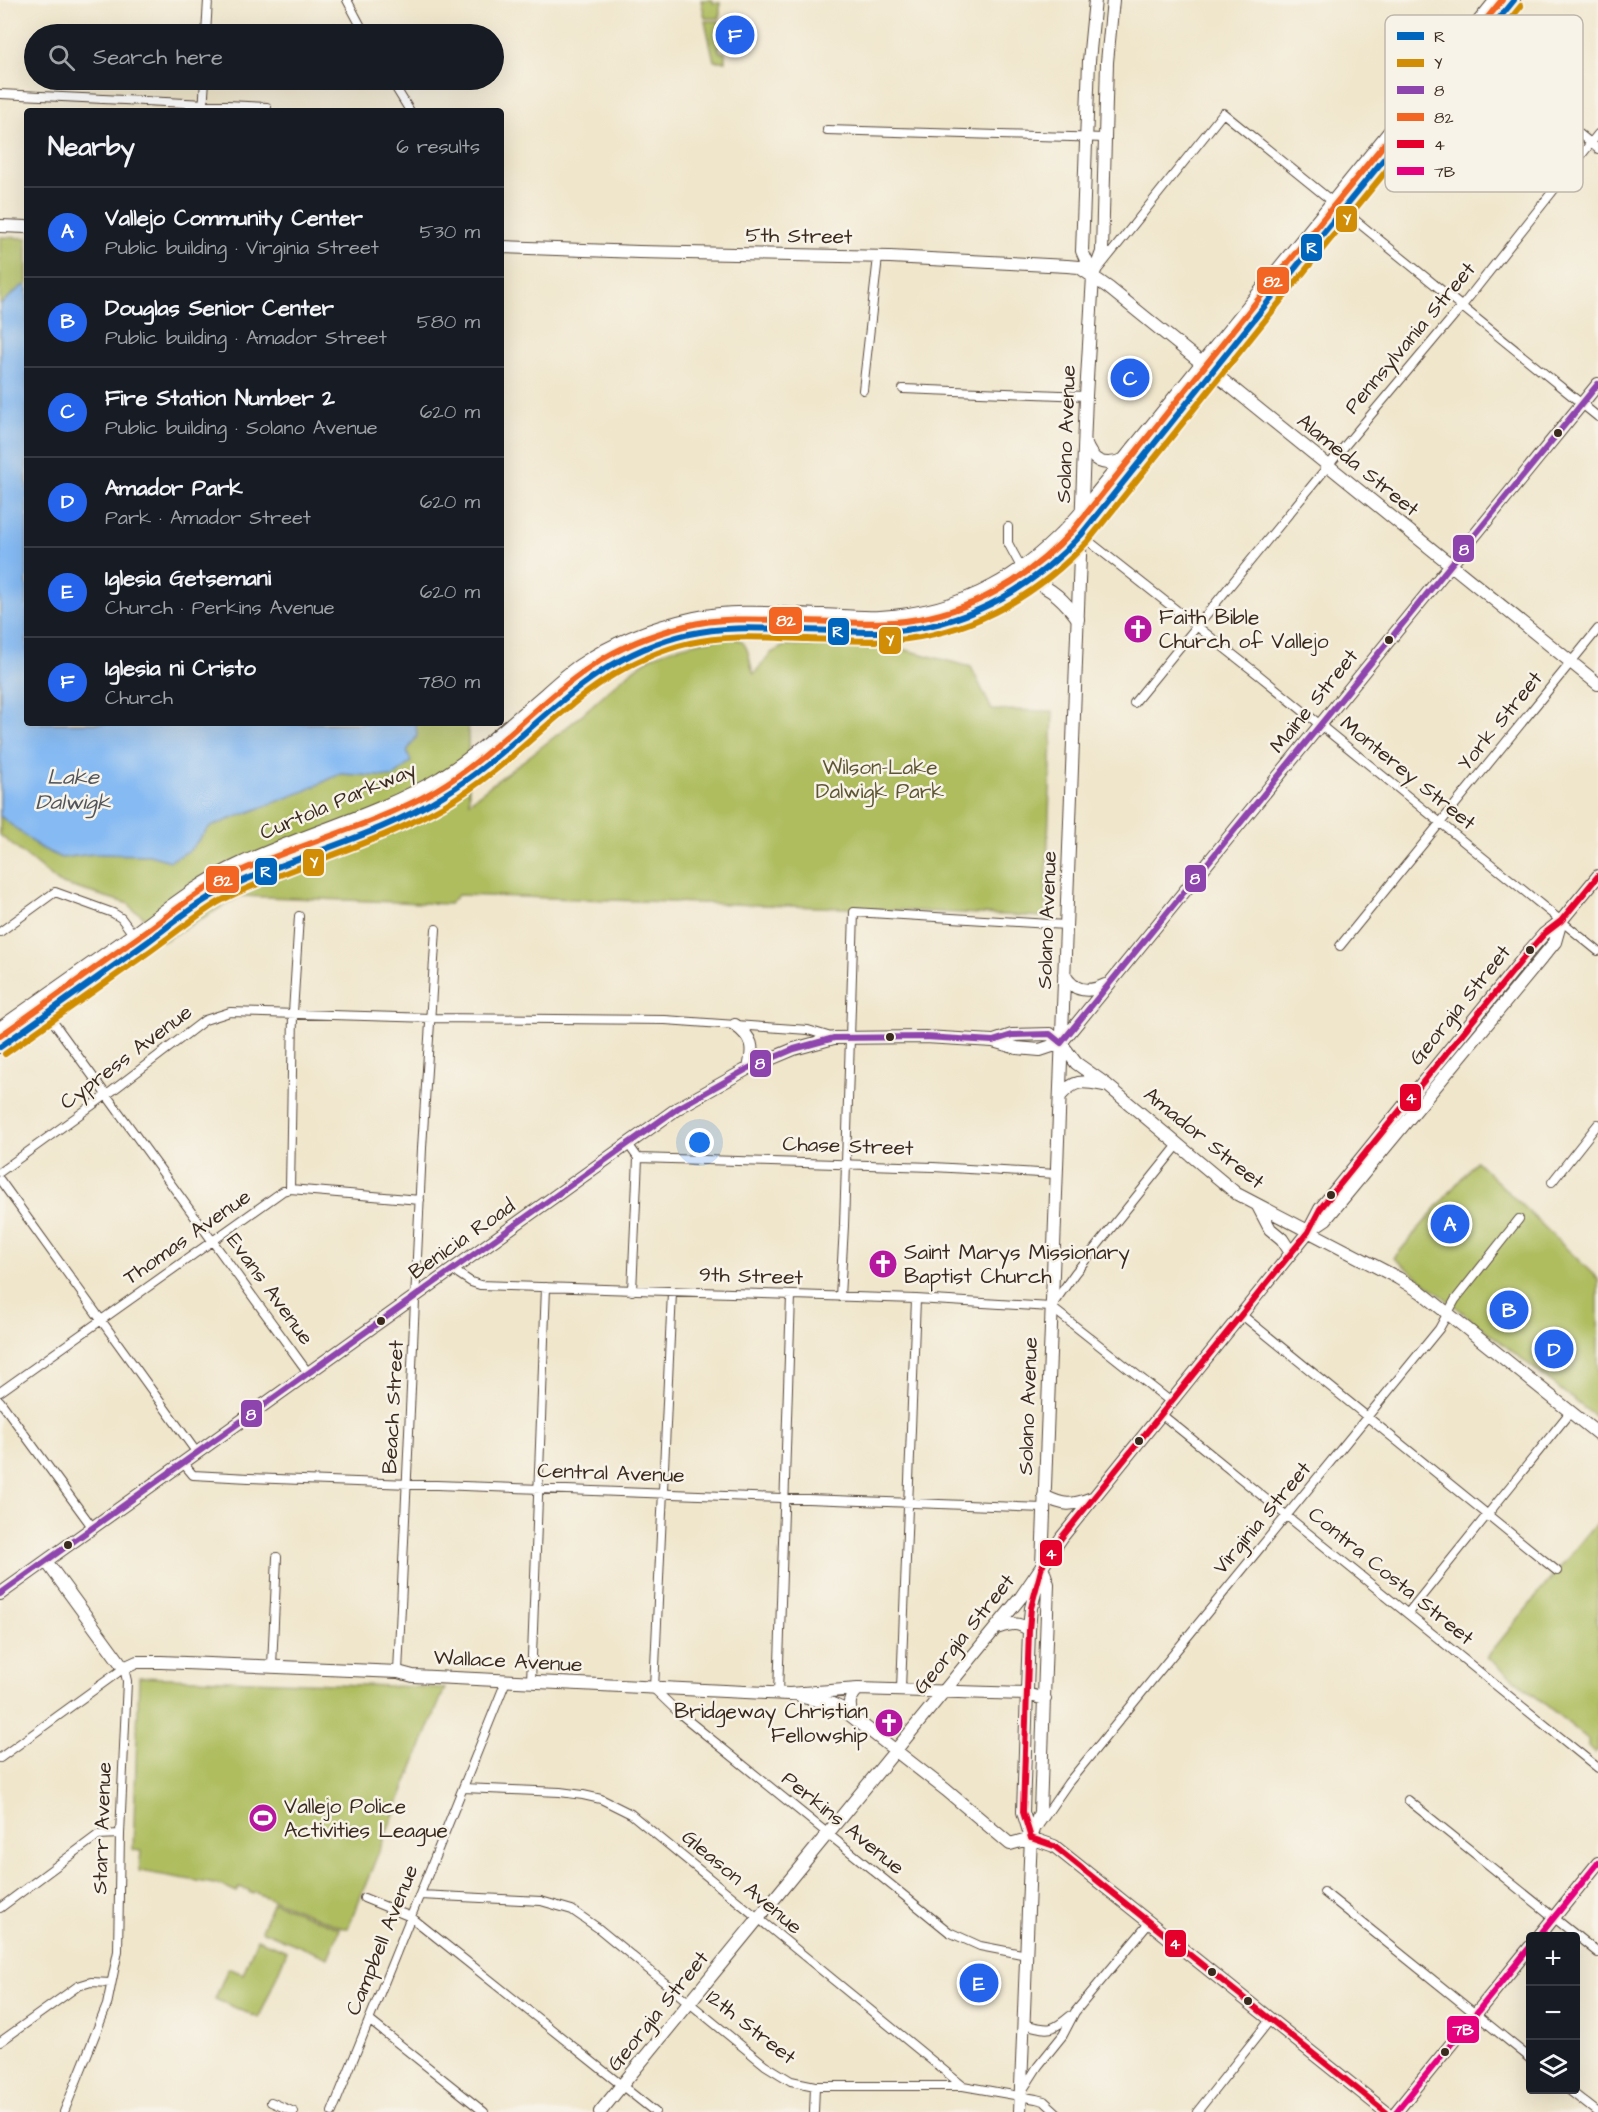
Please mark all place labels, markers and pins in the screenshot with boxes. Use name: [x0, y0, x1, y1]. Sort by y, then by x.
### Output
pin: F: [716, 12, 754, 57]
pin: C: [1110, 356, 1150, 400]
unlabelled marker: [1552, 427, 1564, 439]
place label: Faith Bible Church of Vallejo: [1159, 603, 1329, 656]
church icon: Faith Bible Church of Vallejo: [1122, 613, 1154, 645]
unlabelled marker: [1383, 634, 1395, 646]
unlabelled marker: [1524, 944, 1536, 956]
unlabelled marker: [884, 1031, 896, 1043]
unlabelled marker: [1325, 1189, 1337, 1201]
pin: A: [1430, 1202, 1470, 1246]
place label: Saint Marys Missionary Baptist Church: [904, 1238, 1130, 1292]
church icon: Saint Marys Missionary Baptist Church: [867, 1248, 899, 1280]
pin: B: [1490, 1288, 1528, 1332]
unlabelled marker: [375, 1315, 387, 1327]
pin: D: [1534, 1326, 1574, 1372]
unlabelled marker: [1133, 1435, 1145, 1447]
unlabelled marker: [62, 1539, 74, 1551]
place label: Bridgeway Christian Fellowship: [674, 1697, 868, 1751]
church icon: Bridgeway Christian Fellowship: [873, 1707, 905, 1739]
place label: Vallejo Police Activities League: [284, 1792, 448, 1847]
sports icon: Vallejo Police Activities League: [247, 1802, 279, 1834]
pin: E: [960, 1960, 998, 2006]
unlabelled marker: [1206, 1966, 1218, 1978]
unlabelled marker: [1242, 1995, 1254, 2007]
unlabelled marker: [1439, 2046, 1451, 2058]

